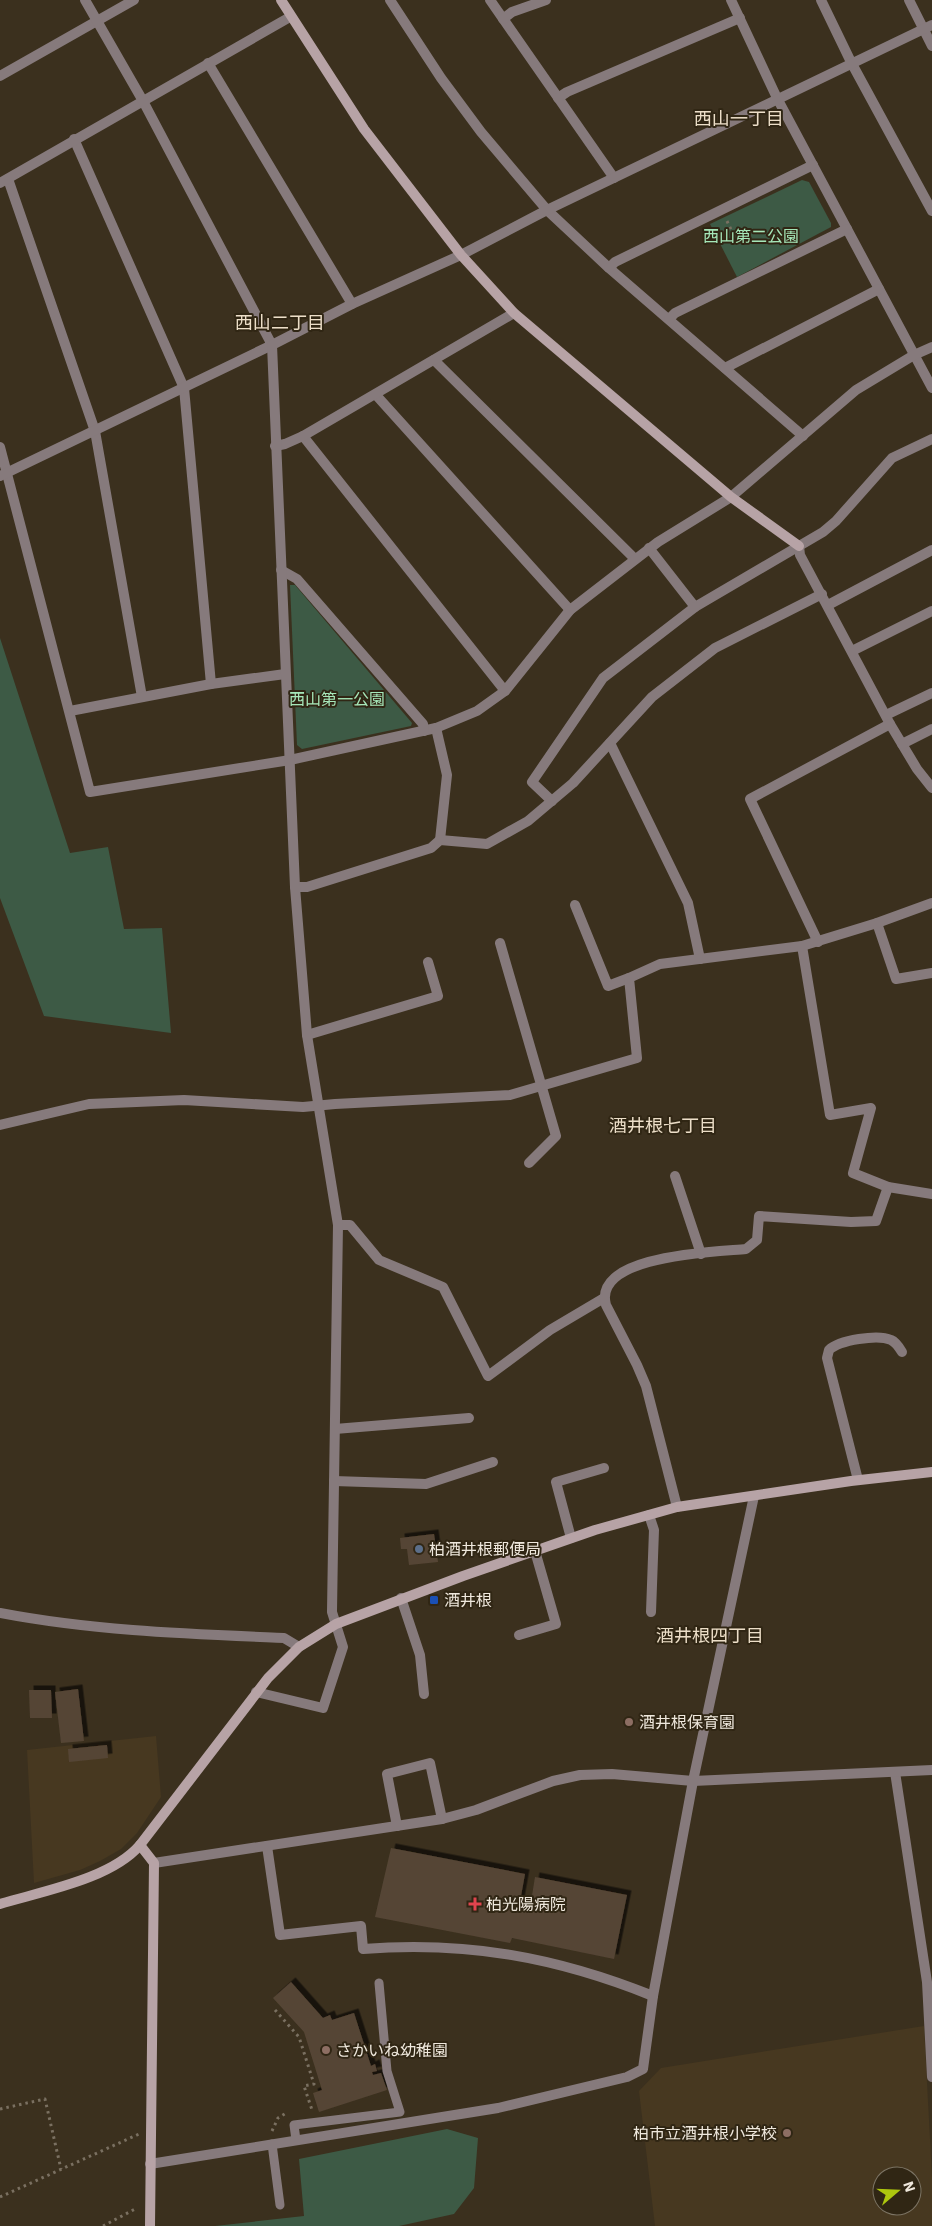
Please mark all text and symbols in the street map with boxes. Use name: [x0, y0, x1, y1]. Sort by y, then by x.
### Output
district label: 西山一丁目: [694, 107, 784, 130]
park label: 西山第二公園: [703, 226, 799, 246]
district label: 西山二丁目: [235, 311, 325, 334]
park label: 西山第一公園: [289, 689, 385, 709]
district label: 酒井根七丁目: [609, 1114, 717, 1137]
place label: 柏酒井根郵便局: [429, 1539, 541, 1559]
marker: 柏酒井根郵便局: [413, 1543, 425, 1555]
place label: 酒井根: [444, 1590, 492, 1610]
marker: 酒井根: [428, 1594, 440, 1606]
district label: 酒井根四丁目: [656, 1624, 764, 1647]
place label: 酒井根保育園: [639, 1712, 735, 1732]
marker: 酒井根保育園: [623, 1716, 635, 1728]
place label: 柏光陽病院: [486, 1894, 566, 1914]
marker: 柏光陽病院: [468, 1897, 482, 1911]
place label: さかいね幼稚園: [336, 2040, 448, 2060]
marker: さかいね幼稚園: [320, 2044, 332, 2056]
place label: 柏市立酒井根小学校: [633, 2123, 777, 2143]
marker: 柏市立酒井根小学校: [781, 2127, 793, 2139]
north arrow: [872, 2166, 922, 2216]
text: N: [899, 2179, 919, 2194]

